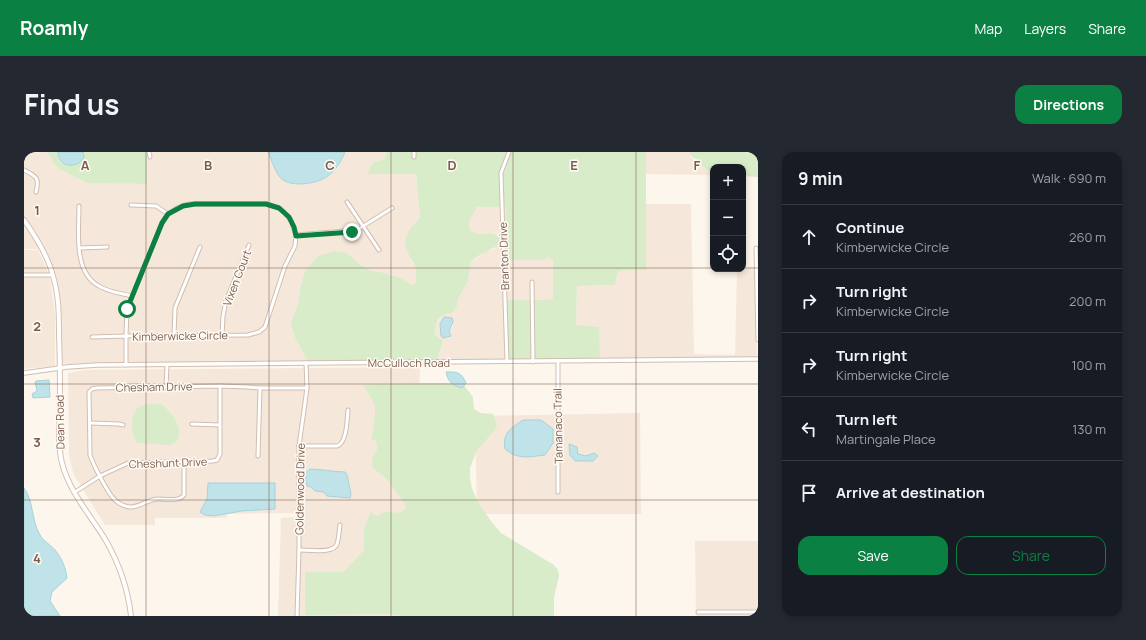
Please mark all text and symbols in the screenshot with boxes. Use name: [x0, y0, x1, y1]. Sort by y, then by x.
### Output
text: Roamly: [20, 15, 88, 41]
text: Map: [974, 19, 1002, 38]
text: Layers: [1024, 19, 1066, 38]
text: Share: [1088, 19, 1126, 38]
text: Find us: [24, 85, 119, 123]
button: Directions: [1015, 85, 1122, 124]
text: A: [81, 156, 90, 174]
text: B: [204, 156, 212, 174]
text: C: [325, 156, 335, 174]
text: D: [447, 156, 457, 174]
text: E: [570, 156, 578, 174]
text: F: [694, 156, 701, 174]
map controls: [710, 164, 746, 272]
button: +: [710, 164, 746, 200]
text: 9 min: [798, 167, 843, 190]
text: Walk · 690 m: [1032, 169, 1106, 187]
button: −: [710, 200, 746, 236]
text: 1: [34, 201, 40, 219]
text: Continue: [836, 217, 904, 238]
street label: Branton Drive: [495, 221, 512, 290]
route end: [343, 223, 361, 241]
icon: ahead: [798, 226, 820, 248]
text: 260 m: [1069, 228, 1106, 246]
button: locate: [710, 236, 746, 272]
text: Kimberwicke Circle: [836, 238, 949, 256]
street label: Vixen Court: [219, 248, 254, 308]
text: Turn right: [836, 281, 907, 302]
icon: right: [798, 290, 820, 312]
text: 200 m: [1069, 292, 1106, 310]
route start: [118, 300, 136, 318]
text: Kimberwicke Circle: [836, 302, 949, 320]
text: 2: [33, 317, 41, 335]
street label: Kimberwicke Circle: [132, 327, 228, 344]
text: Turn right: [836, 345, 907, 366]
icon: right: [798, 354, 820, 376]
street label: McCulloch Road: [368, 355, 450, 370]
text: 100 m: [1071, 356, 1106, 374]
text: Kimberwicke Circle: [836, 366, 949, 384]
street label: Chesham Drive: [116, 378, 193, 395]
street label: Tamanaco Trail: [549, 388, 566, 464]
street label: Dean Road: [52, 395, 67, 449]
text: Turn left: [836, 409, 898, 430]
icon: left: [798, 418, 820, 440]
text: 130 m: [1072, 420, 1106, 438]
text: Martingale Place: [836, 430, 936, 448]
text: 3: [33, 433, 41, 451]
street label: Goldenwood Drive: [291, 442, 308, 535]
street label: Cheshunt Drive: [128, 454, 208, 471]
icon: arrive: [798, 482, 820, 504]
text: Arrive at destination: [836, 482, 985, 503]
button: Save: [798, 536, 948, 575]
button: Share: [956, 536, 1106, 575]
text: 4: [33, 549, 41, 567]

